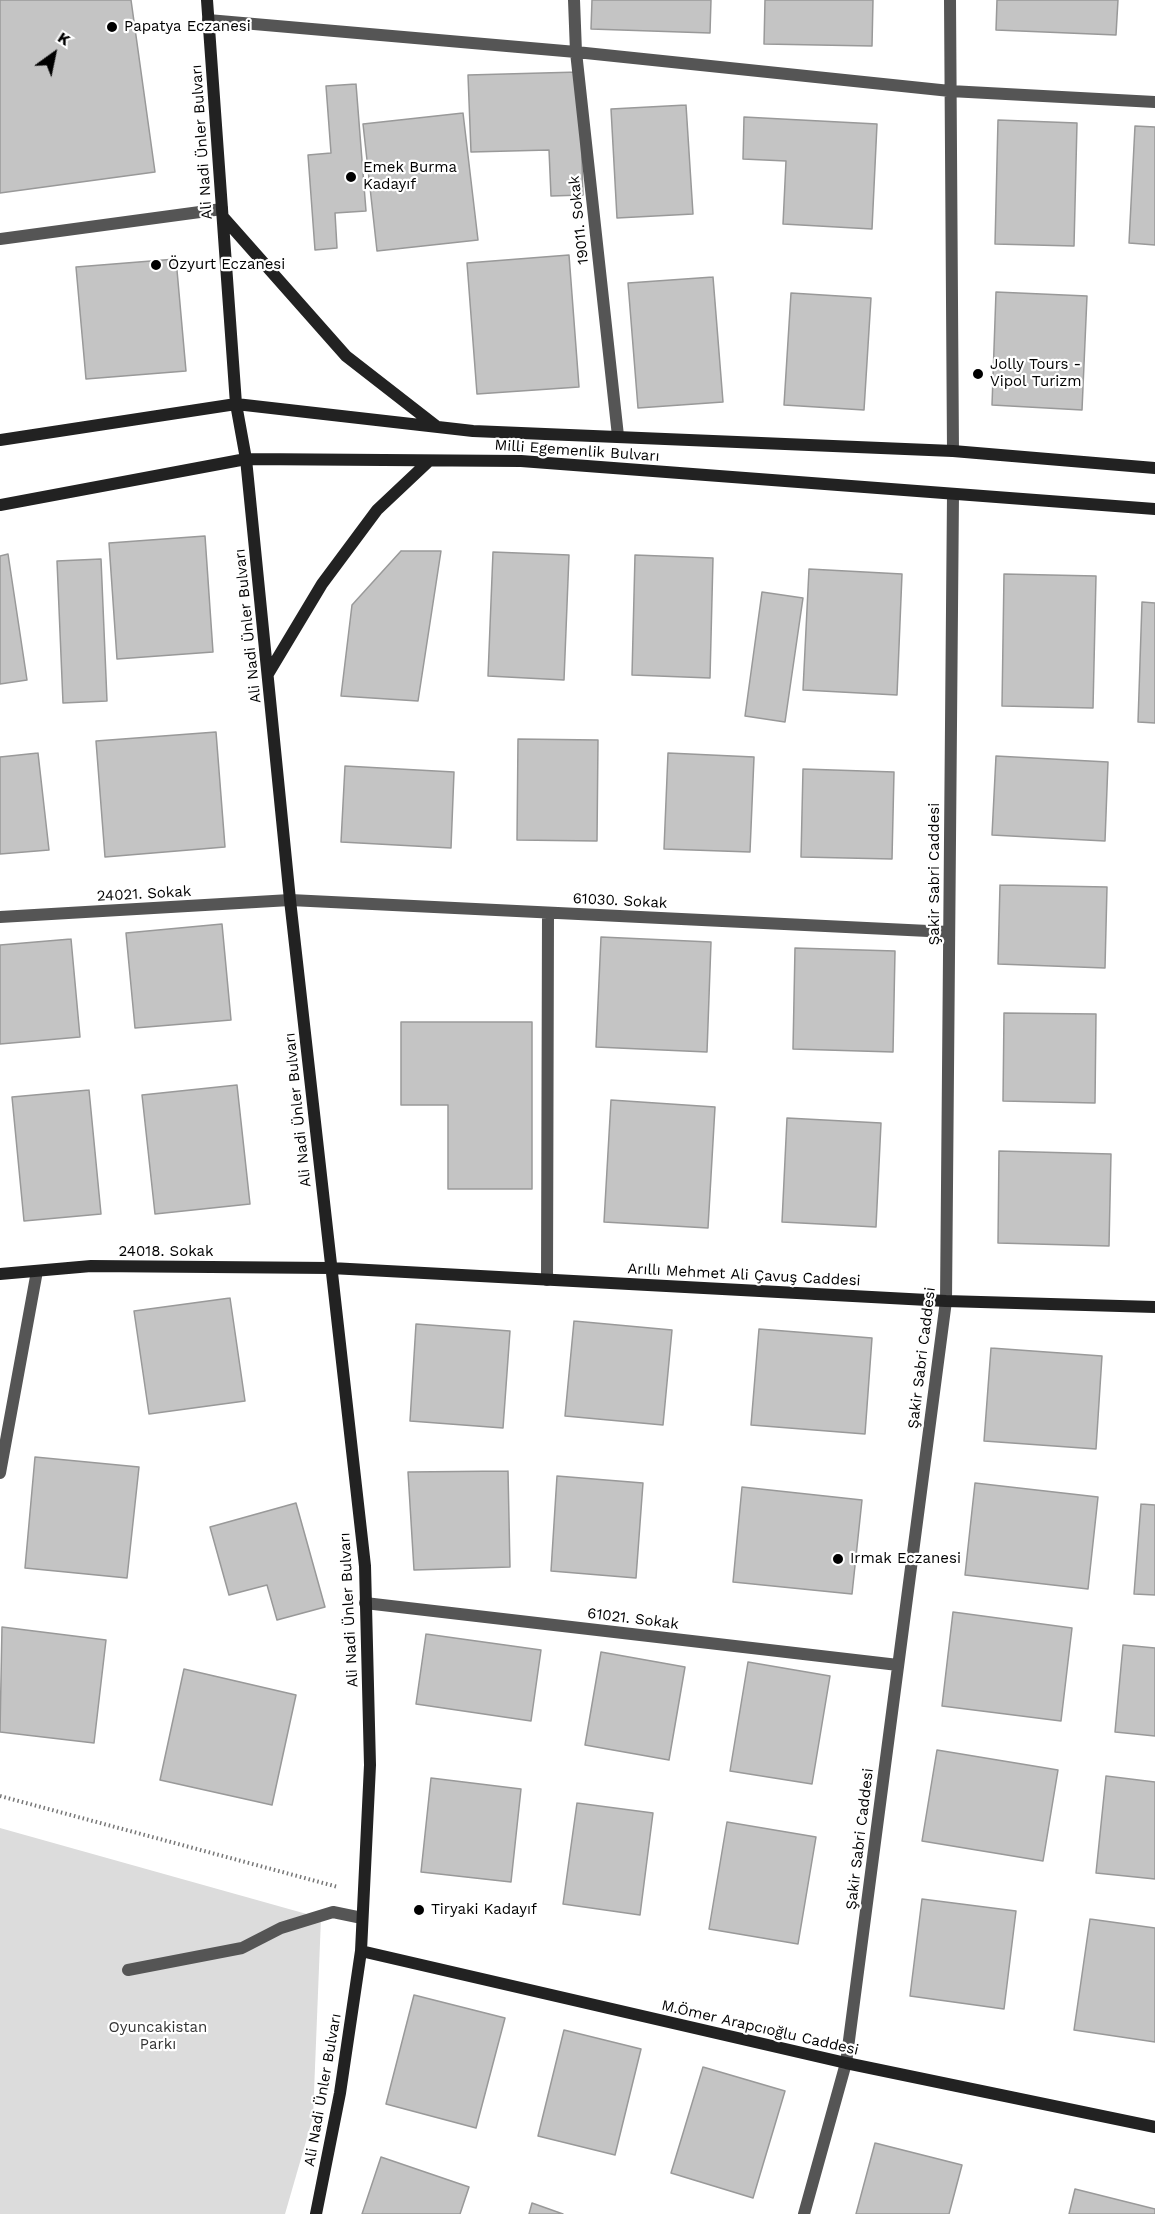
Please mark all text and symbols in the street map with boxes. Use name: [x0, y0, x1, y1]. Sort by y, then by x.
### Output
place label: Papatya Eczanesi: [124, 18, 251, 36]
marker: Papatya Eczanesi: [105, 20, 119, 34]
north arrow: [24, 24, 84, 84]
text: K: [54, 27, 74, 49]
street label: Ali Nadi Ünler Bulvarı: [188, 64, 216, 220]
place label: Emek Burma Kadayıf: [363, 159, 457, 194]
marker: Emek Burma Kadayıf: [344, 170, 358, 184]
street label: 19011. Sokak: [565, 175, 593, 265]
place label: Özyurt Eczanesi: [168, 256, 285, 274]
marker: Özyurt Eczanesi: [149, 258, 163, 272]
place label: Jolly Tours - Vipol Turizm: [990, 356, 1082, 391]
marker: Jolly Tours - Vipol Turizm: [971, 367, 985, 381]
street label: Milli Egemenlik Bulvarı: [494, 436, 660, 466]
street label: Ali Nadi Ünler Bulvarı: [231, 548, 265, 704]
street label: Şakir Sabri Caddesi: [926, 803, 944, 945]
street label: 24021. Sokak: [96, 883, 192, 905]
street label: 61030. Sokak: [572, 890, 668, 912]
street label: Ali Nadi Ünler Bulvarı: [281, 1032, 315, 1188]
street label: 24018. Sokak: [119, 1243, 213, 1261]
street label: Arıllı Mehmet Ali Çavuş Caddesi: [627, 1260, 861, 1290]
street label: Şakir Sabri Caddesi: [904, 1286, 940, 1430]
street label: Ali Nadi Ünler Bulvarı: [336, 1532, 362, 1688]
place label: Irmak Eczanesi: [850, 1550, 961, 1568]
marker: Irmak Eczanesi: [831, 1552, 845, 1566]
street label: 61021. Sokak: [586, 1604, 680, 1634]
street label: Şakir Sabri Caddesi: [842, 1767, 878, 1911]
place label: Tiryaki Kadayıf: [431, 1901, 537, 1919]
marker: Tiryaki Kadayıf: [412, 1903, 426, 1917]
street label: M.Ömer Arapcıoğlu Caddesi: [660, 1997, 860, 2059]
street label: Ali Nadi Ünler Bulvarı: [301, 2012, 345, 2168]
park label: Oyuncakistan Parkı: [109, 2019, 207, 2054]

